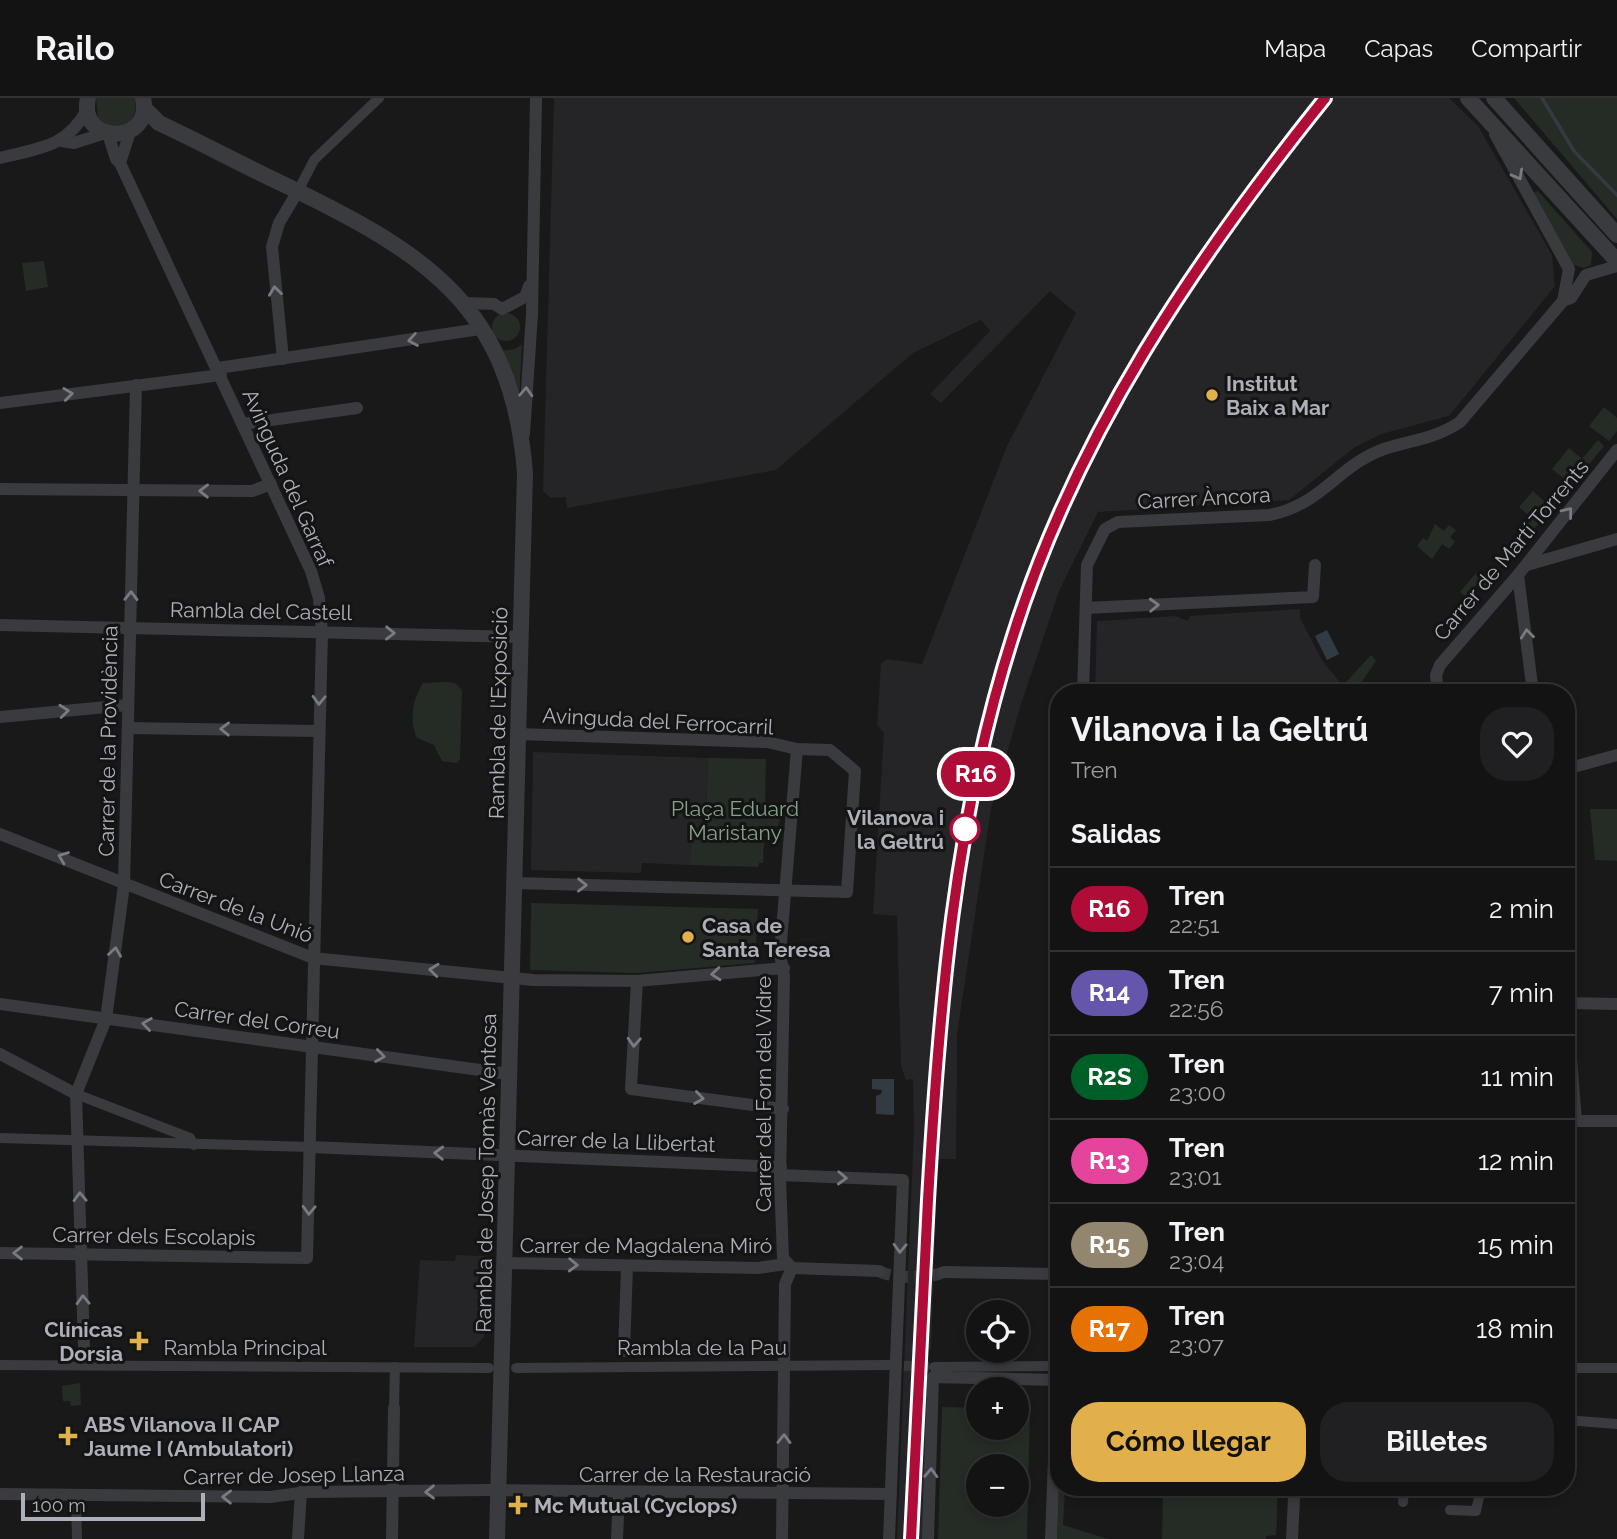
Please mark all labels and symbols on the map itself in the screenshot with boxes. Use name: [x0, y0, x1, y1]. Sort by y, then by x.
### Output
one-way arrow: [1510, 168, 1523, 181]
one-way arrow: [267, 286, 282, 297]
one-way arrow: [407, 332, 419, 347]
place label: Institut Baix a Mar: [1226, 371, 1329, 420]
street label: Avinguda del Garraf: [238, 385, 339, 572]
one-way arrow: [519, 386, 534, 397]
one-way arrow: [62, 387, 74, 402]
marker: Institut Baix a Mar: [1204, 387, 1220, 403]
street label: Carrer de Martí Torrents: [1428, 455, 1594, 645]
street label: Carrer Àncora: [1137, 482, 1271, 514]
one-way arrow: [198, 483, 209, 498]
one-way arrow: [1560, 508, 1573, 520]
one-way arrow: [123, 590, 139, 601]
street label: Rambla del Castell: [170, 597, 353, 625]
one-way arrow: [1149, 598, 1160, 613]
street label: Rambla de l'Exposició: [484, 607, 512, 819]
street label: Carrer de la Providència: [93, 625, 123, 857]
one-way arrow: [385, 625, 396, 641]
one-way arrow: [1520, 628, 1535, 639]
one-way arrow: [311, 695, 326, 706]
street label: Avinguda del Ferrocarril: [542, 702, 775, 740]
one-way arrow: [59, 704, 70, 719]
one-way arrow: [219, 721, 230, 737]
line badge: R16: [936, 751, 1016, 797]
park label: Plaça Eduard Maristany: [671, 796, 799, 845]
place label: Vilanova i la Geltrú: [847, 805, 944, 854]
marker: Vilanova i la Geltrú: [950, 814, 980, 844]
one-way arrow: [58, 851, 71, 865]
street label: Carrer de la Unió: [155, 866, 317, 948]
one-way arrow: [577, 877, 588, 892]
place label: Casa de Santa Teresa: [702, 913, 831, 962]
marker: Casa de Santa Teresa: [680, 929, 696, 945]
one-way arrow: [108, 946, 123, 958]
one-way arrow: [428, 963, 439, 978]
one-way arrow: [710, 967, 722, 982]
street label: Carrer del Forn del Vidre: [751, 976, 776, 1212]
street label: Carrer del Correu: [173, 996, 341, 1044]
street label: Rambla de Josep Tomàs Ventosa: [471, 1013, 501, 1333]
one-way arrow: [141, 1017, 153, 1032]
one-way arrow: [626, 1037, 641, 1048]
one-way arrow: [374, 1048, 385, 1063]
one-way arrow: [693, 1090, 705, 1105]
street label: Carrer de la Llibertat: [516, 1125, 716, 1157]
one-way arrow: [433, 1146, 444, 1161]
one-way arrow: [837, 1170, 848, 1185]
one-way arrow: [72, 1191, 87, 1202]
one-way arrow: [301, 1205, 316, 1216]
street label: Carrer dels Escolapis: [52, 1222, 256, 1250]
street label: Carrer de Magdalena Miró: [520, 1233, 772, 1258]
one-way arrow: [893, 1243, 908, 1254]
one-way arrow: [13, 1245, 23, 1261]
one-way arrow: [568, 1258, 579, 1273]
one-way arrow: [75, 1295, 90, 1306]
place label: Clínicas Dorsia: [44, 1317, 123, 1366]
marker: Clínicas Dorsia: [129, 1331, 149, 1351]
street label: Rambla Principal: [163, 1335, 327, 1360]
street label: Rambla de la Pau: [617, 1335, 787, 1360]
place label: ABS Vilanova II CAP Jaume I (Ambulatori): [84, 1412, 293, 1461]
marker: ABS Vilanova II CAP Jaume I (Ambulatori): [58, 1426, 78, 1446]
one-way arrow: [776, 1433, 791, 1444]
street label: Carrer de Josep Llanza: [183, 1461, 405, 1489]
street label: Carrer de la Restauració: [579, 1462, 811, 1487]
one-way arrow: [923, 1468, 938, 1479]
one-way arrow: [424, 1484, 435, 1500]
one-way arrow: [221, 1489, 232, 1505]
scale bar: [21, 1490, 205, 1522]
place label: Mc Mutual (Cyclops): [534, 1493, 737, 1518]
marker: Mc Mutual (Cyclops): [508, 1495, 528, 1515]

